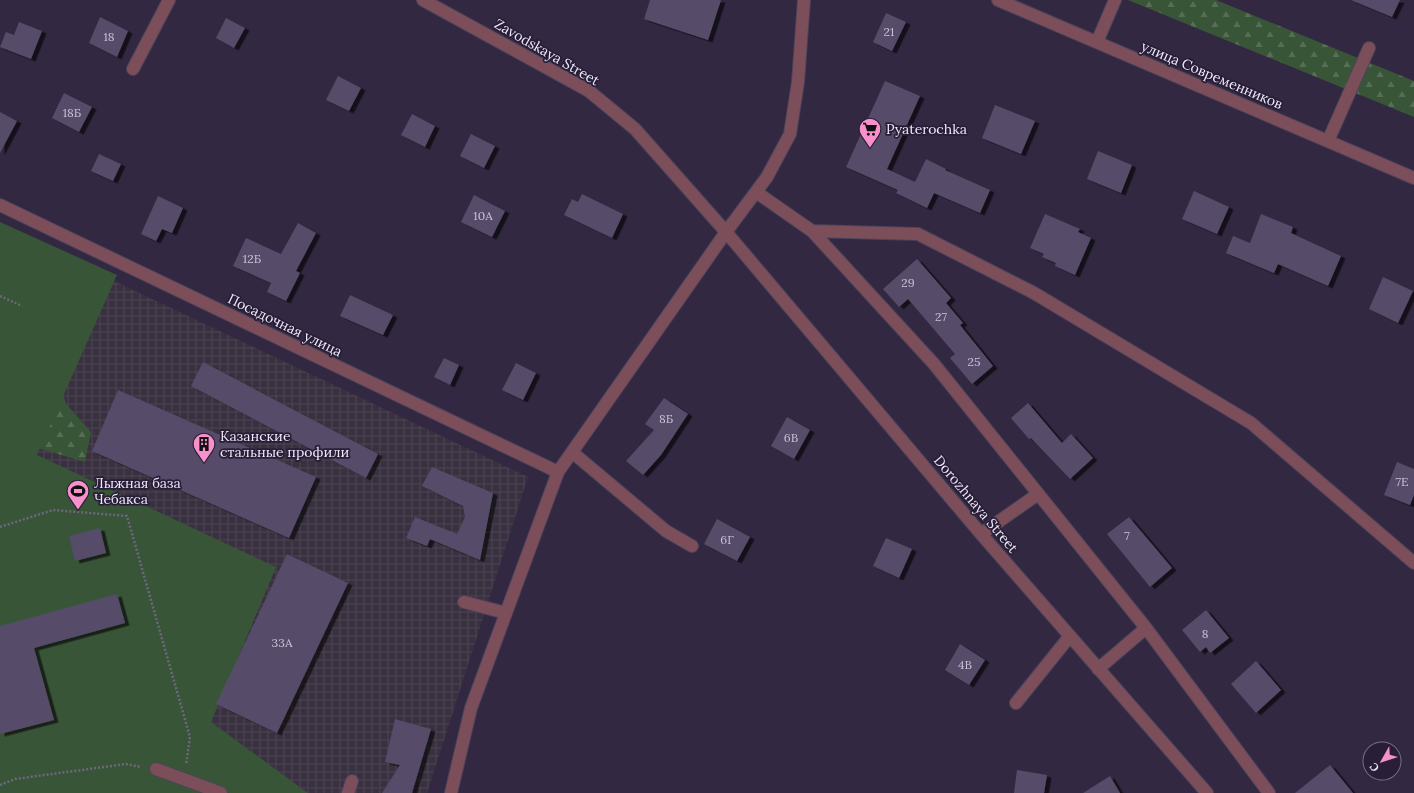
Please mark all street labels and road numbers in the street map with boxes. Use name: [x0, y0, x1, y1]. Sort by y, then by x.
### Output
street label: Zavodskaya Street: [491, 15, 603, 90]
street label: улица Современников: [1138, 37, 1286, 113]
street label: Посадочная улица: [225, 290, 345, 360]
street label: Dorozhnaya Street: [930, 452, 1022, 557]

